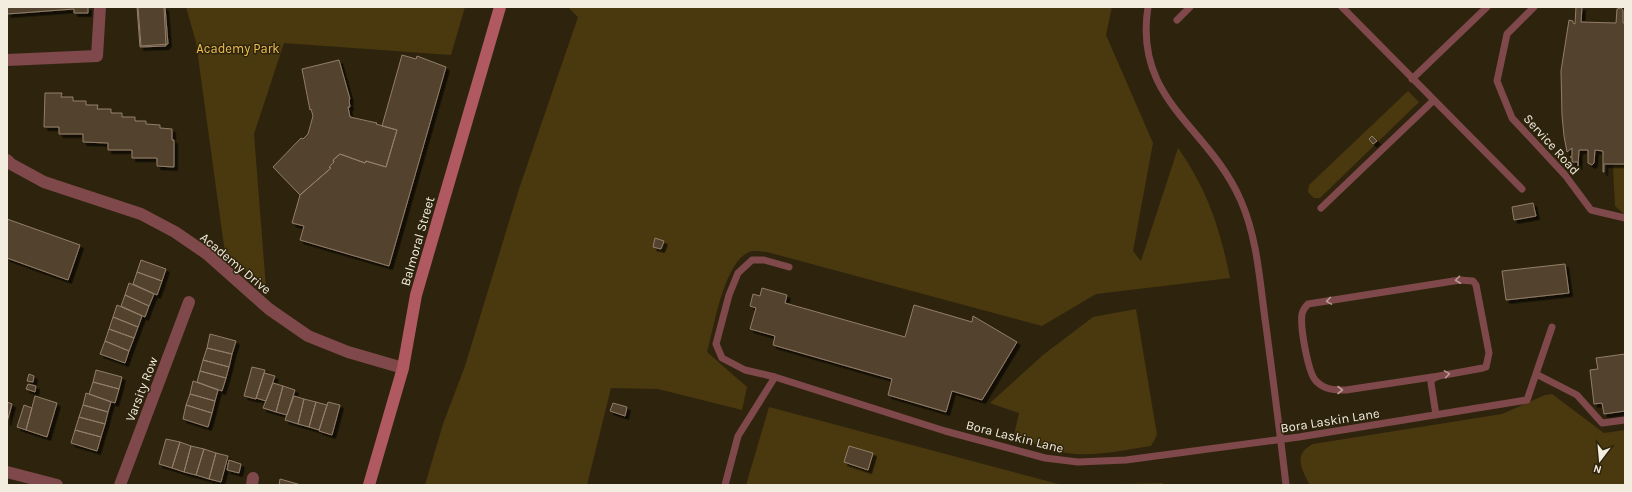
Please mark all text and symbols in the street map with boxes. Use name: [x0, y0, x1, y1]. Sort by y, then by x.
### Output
park label: Academy Park: [196, 41, 280, 56]
street label: Service Road: [1521, 111, 1583, 178]
street label: Balmoral Street: [398, 195, 437, 288]
street label: Academy Drive: [197, 230, 274, 297]
one-way arrow: [1455, 275, 1461, 284]
one-way arrow: [1326, 296, 1332, 304]
street label: Varsity Row: [122, 354, 161, 424]
one-way arrow: [1444, 370, 1450, 379]
one-way arrow: [1337, 386, 1343, 394]
street label: Bora Laskin Lane: [1279, 405, 1381, 436]
street label: Bora Laskin Lane: [965, 417, 1066, 456]
north arrow: [1580, 440, 1620, 480]
text: N: [1592, 462, 1603, 476]

